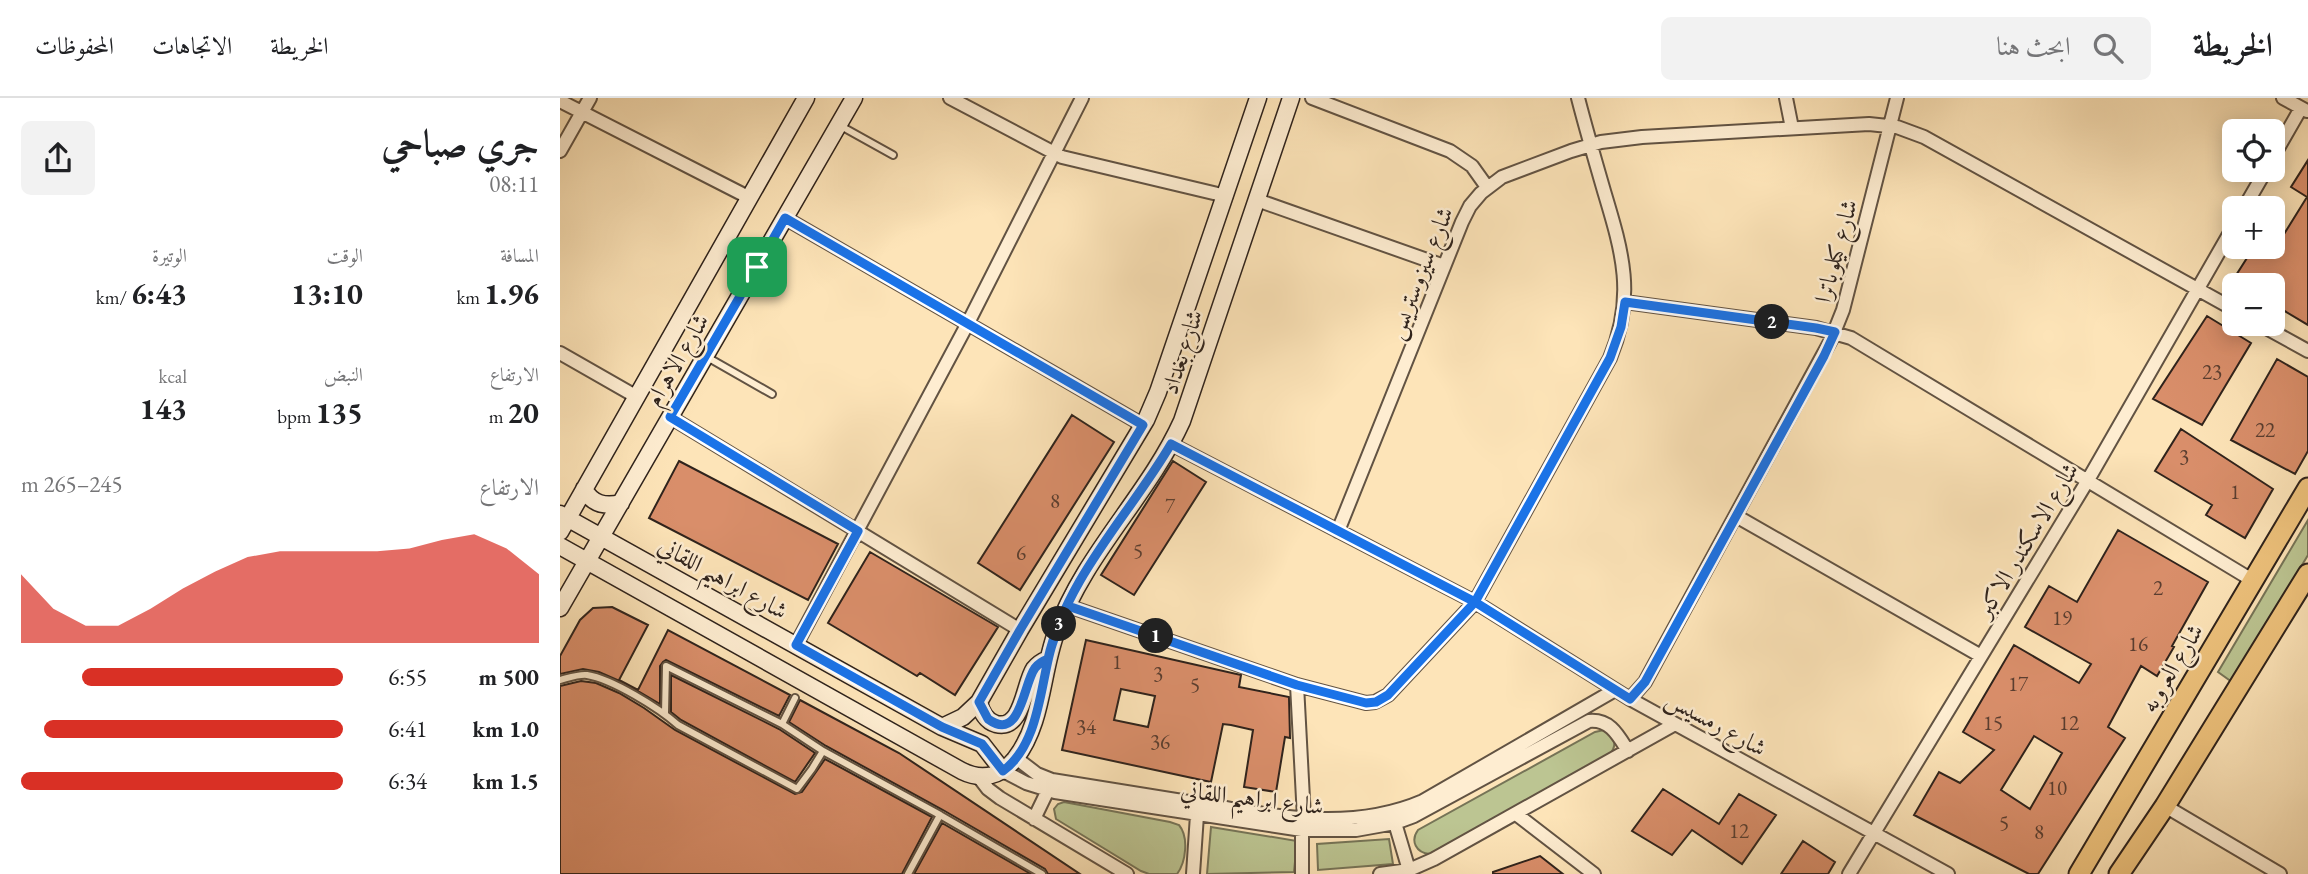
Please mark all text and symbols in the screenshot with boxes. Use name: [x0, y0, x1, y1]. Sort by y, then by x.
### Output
search box: [1661, 17, 2151, 80]
text: الخريطة: [2193, 23, 2273, 66]
text: ابحث هنا: [1996, 29, 2071, 63]
icon: search: [2089, 29, 2127, 67]
text: المحفوظات: [35, 30, 114, 61]
text: الاتجاهات: [152, 30, 232, 61]
text: الخريطة: [270, 30, 329, 61]
text: جري صباحي: [382, 118, 539, 167]
map controls: [2222, 119, 2285, 336]
button: locate: [2222, 119, 2285, 182]
button: share: [21, 121, 95, 195]
text: 08:11: [489, 169, 539, 199]
street label: شارع كيلوباترا: [1807, 196, 1869, 307]
button: +: [2222, 196, 2285, 259]
street label: شارع سيزوستريس: [1379, 202, 1465, 345]
pin: [727, 237, 787, 297]
text: الوتيرة: [152, 243, 187, 268]
text: الوقت: [327, 243, 363, 268]
text: المسافة: [500, 243, 539, 268]
icon: arrive: [738, 248, 776, 286]
button: −: [2222, 273, 2285, 336]
text: 6:43: [131, 274, 187, 313]
text: 13:10: [291, 274, 363, 313]
text: 1.96: [484, 274, 539, 313]
text: /km: [96, 285, 131, 310]
text: km: [456, 285, 484, 310]
pin: 2: [1754, 304, 1790, 340]
street label: شارع بغداد: [1153, 306, 1214, 400]
street label: شارع الاهرام: [638, 308, 721, 415]
text: 2: [1766, 309, 1777, 334]
house number: 23: [2202, 358, 2222, 385]
text: النبض: [324, 362, 363, 387]
text: الارتفاع: [490, 362, 539, 387]
text: kcal: [158, 364, 187, 389]
text: 143: [139, 389, 187, 428]
text: 135: [315, 393, 363, 432]
text: 20: [507, 393, 539, 432]
text: bpm: [277, 404, 315, 429]
text: m: [489, 404, 507, 429]
house number: 22: [2255, 416, 2275, 443]
house number: 3: [2179, 443, 2189, 470]
street label: شارع الاسكندر الاكبر: [1966, 456, 2089, 628]
text: 245–265 m: [21, 469, 122, 499]
text: الارتفاع: [479, 472, 539, 502]
house number: 1: [2230, 478, 2240, 505]
house number: 8: [1050, 487, 1060, 514]
house number: 7: [1165, 492, 1176, 519]
street label: شارع ابراهيم اللقاني: [648, 529, 794, 634]
house number: 5: [1133, 537, 1143, 564]
house number: 6: [1016, 539, 1026, 566]
house number: 2: [2153, 574, 2163, 601]
house number: 19: [2052, 604, 2072, 631]
pin: 3: [1042, 606, 1076, 642]
text: 3: [1053, 611, 1064, 636]
pin: 1: [1138, 618, 1174, 654]
street label: شارع العروبه: [2133, 618, 2214, 720]
text: 1: [1150, 623, 1161, 648]
house number: 16: [2128, 630, 2148, 657]
house number: 1: [1112, 648, 1122, 675]
house number: 3: [1153, 660, 1163, 687]
text: 6:55: [388, 662, 427, 692]
text: 500 m: [478, 662, 539, 692]
house number: 17: [2008, 670, 2029, 697]
house number: 5: [1190, 671, 1200, 698]
street label: شارع رمسيس: [1658, 682, 1772, 767]
house number: 15: [1983, 709, 2003, 736]
house number: 12: [2059, 709, 2079, 736]
house number: 34: [1076, 713, 1097, 740]
text: 6:41: [388, 714, 427, 744]
text: 1.0 km: [472, 714, 539, 744]
house number: 36: [1150, 728, 1170, 755]
text: 6:34: [388, 766, 427, 796]
text: 1.5 km: [472, 766, 539, 796]
street label: شارع ابراهيم اللقاني: [1178, 773, 1325, 831]
house number: 10: [2047, 774, 2067, 801]
house number: 5: [1999, 809, 2009, 836]
house number: 12: [1729, 817, 1749, 844]
house number: 8: [2034, 818, 2044, 845]

